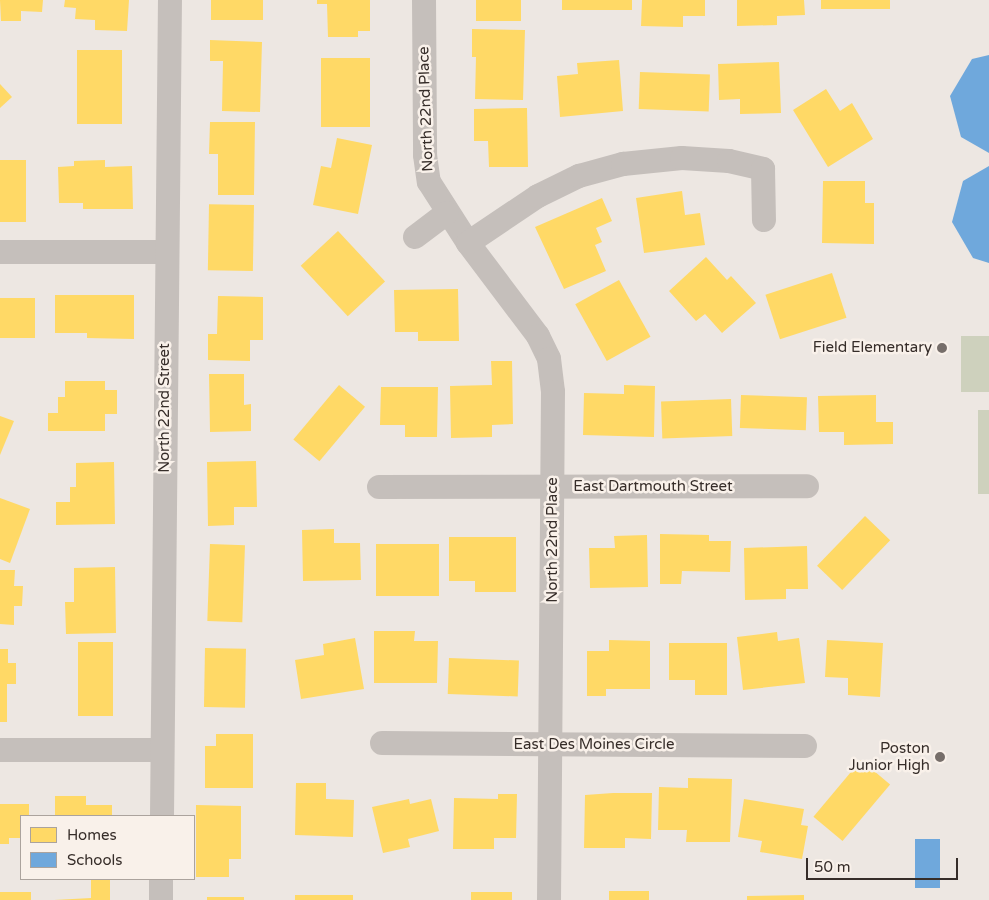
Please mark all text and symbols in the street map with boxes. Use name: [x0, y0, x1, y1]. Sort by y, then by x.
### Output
street label: North 22nd Place: [415, 46, 437, 172]
place label: Field Elementary: [813, 339, 932, 357]
marker: Field Elementary: [936, 342, 948, 354]
street label: North 22nd Street: [156, 343, 174, 473]
street label: North 22nd Place: [544, 477, 562, 603]
street label: East Dartmouth Street: [573, 478, 733, 496]
street label: East Des Moines Circle: [514, 736, 674, 754]
place label: Poston Junior High: [849, 739, 930, 774]
marker: Poston Junior High: [934, 751, 946, 763]
legend: [20, 815, 195, 880]
text: Homes: [67, 826, 117, 844]
scale bar: [809, 848, 962, 880]
text: Schools: [67, 851, 123, 869]
text: 50 m: [814, 858, 851, 876]

